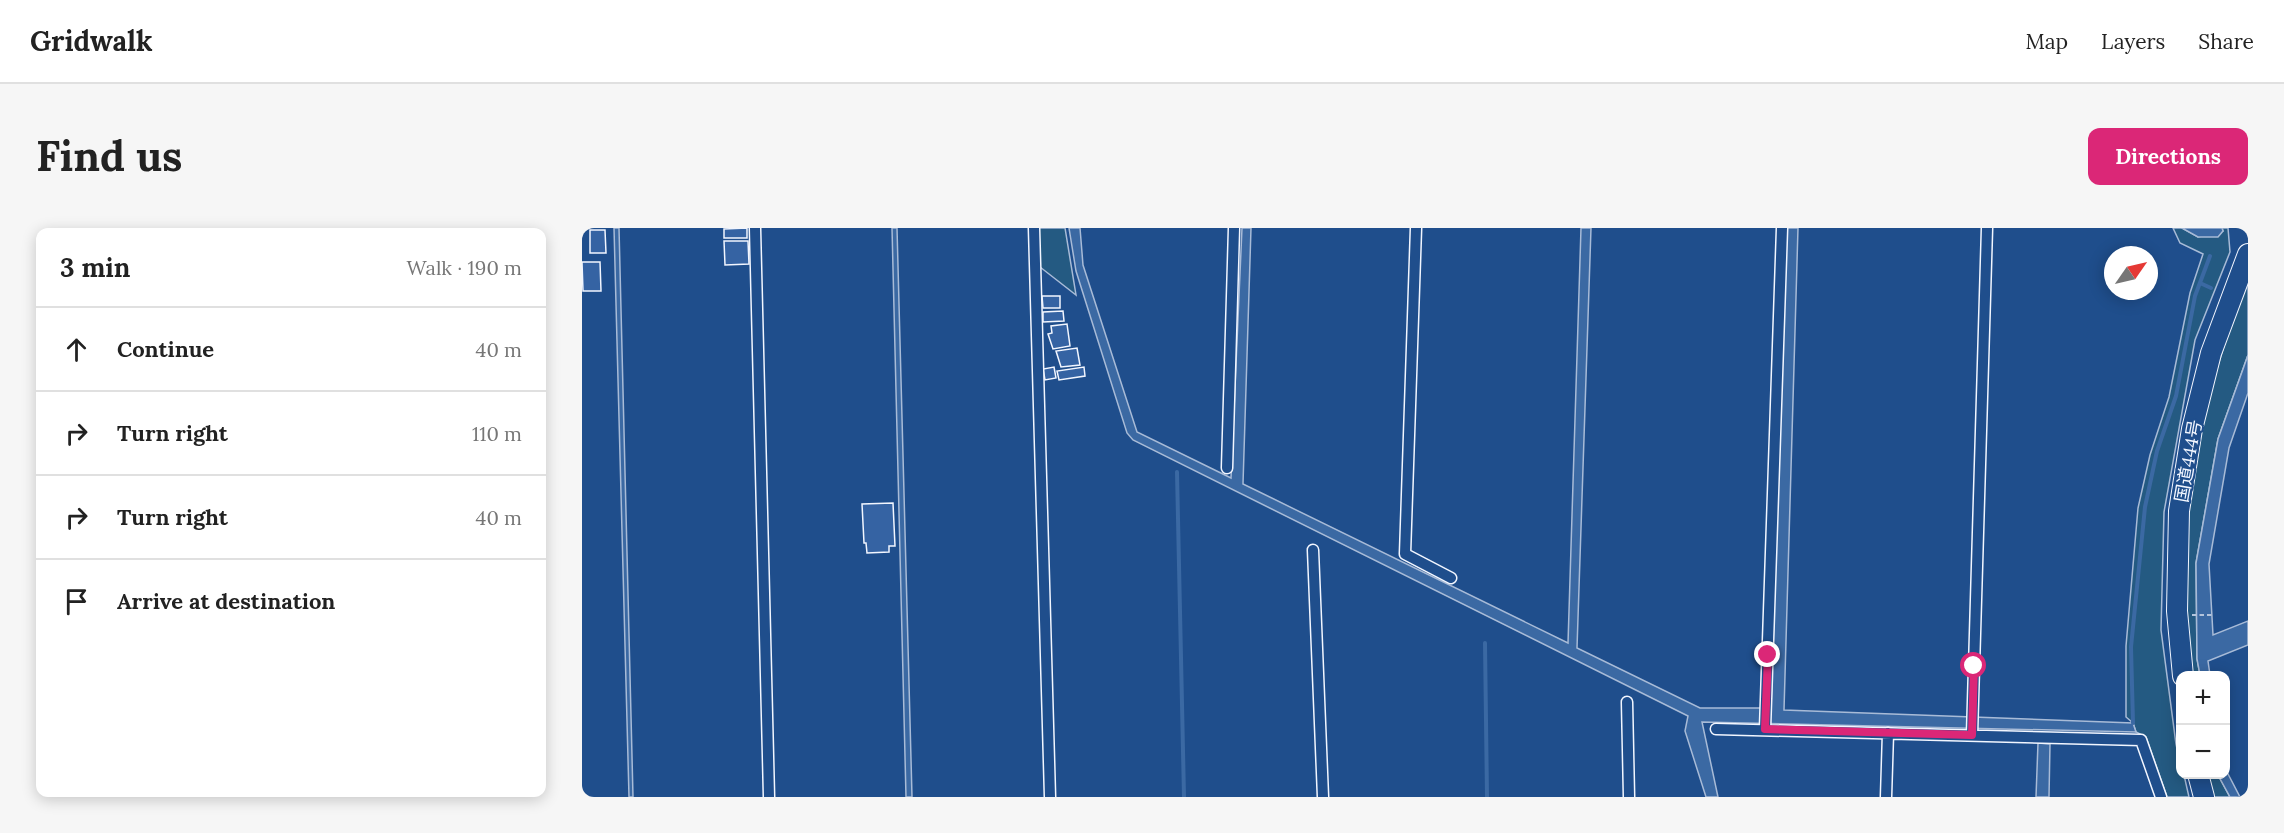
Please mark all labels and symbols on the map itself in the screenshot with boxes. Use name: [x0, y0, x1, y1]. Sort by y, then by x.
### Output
north arrow: [2104, 246, 2158, 300]
street label: 国道444号: [2169, 418, 2207, 504]
route end: [1754, 641, 1780, 667]
route start: [1960, 652, 1986, 678]

